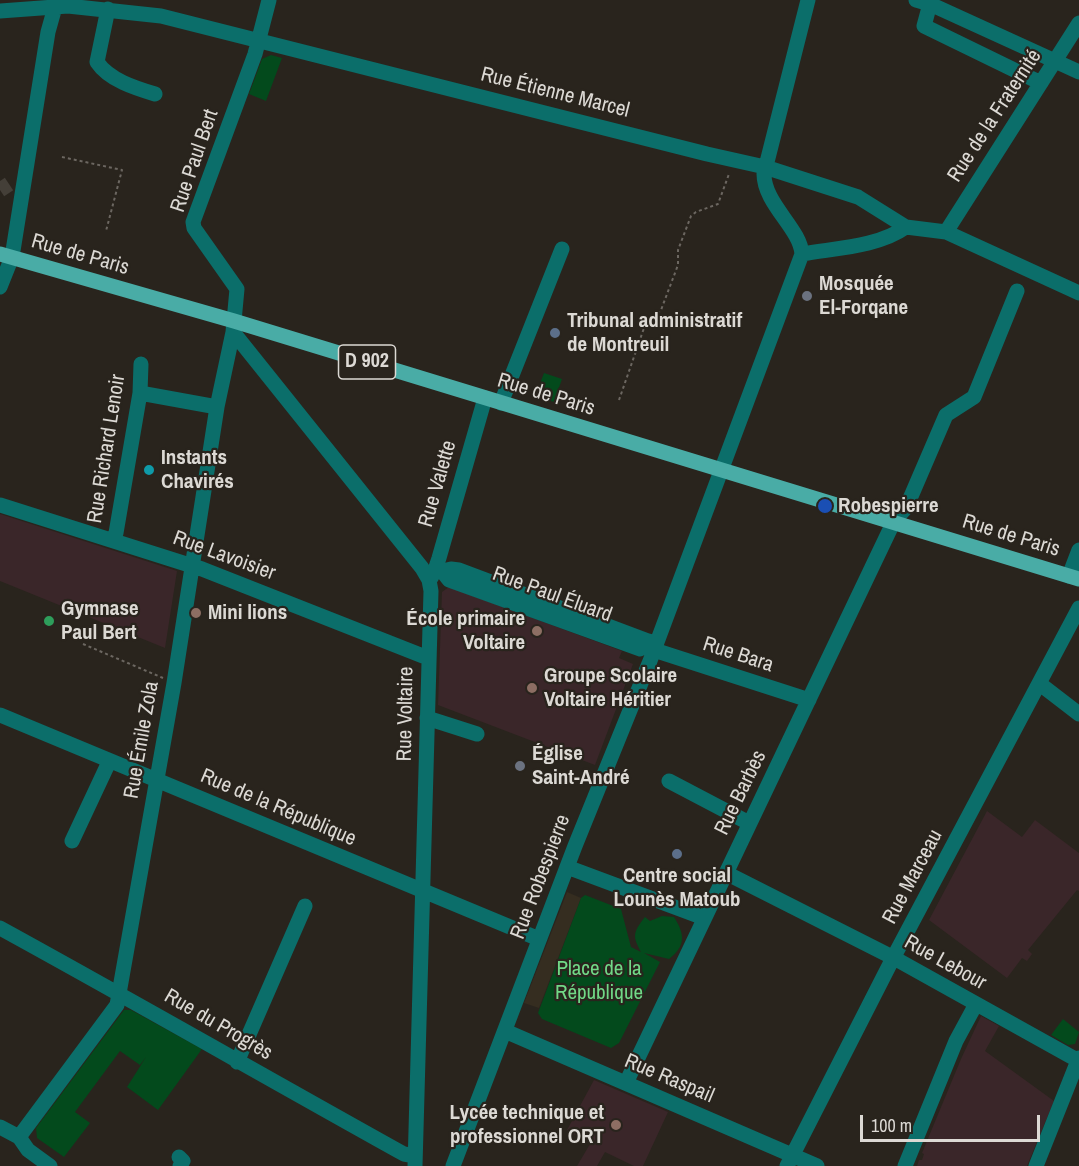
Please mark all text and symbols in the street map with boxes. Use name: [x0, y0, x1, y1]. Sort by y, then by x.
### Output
street label: Rue de la Fraternité: [943, 45, 1047, 187]
street label: Rue Étienne Marcel: [478, 62, 632, 124]
street label: Rue Paul Bert: [166, 106, 224, 216]
street label: Rue de Paris: [28, 229, 132, 281]
place label: Mosquée El-Forqane: [819, 271, 908, 321]
marker: Mosquée El-Forqane: [800, 289, 814, 303]
place label: Tribunal administratif de Montreuil: [567, 308, 742, 358]
marker: Tribunal administratif de Montreuil: [548, 326, 562, 340]
road number: D 902: [338, 345, 395, 379]
street label: Rue de Paris: [494, 368, 598, 422]
street label: Rue Richard Lenoir: [83, 373, 131, 525]
street label: Rue Valette: [414, 438, 462, 530]
place label: Instants Chavirés: [161, 445, 234, 495]
marker: Instants Chavirés: [142, 463, 156, 477]
place label: Robespierre: [838, 493, 938, 519]
marker: Robespierre: [816, 497, 834, 515]
street label: Rue de Paris: [959, 509, 1063, 563]
street label: Rue Lavoisier: [169, 526, 279, 586]
street label: Rue Paul Éluard: [489, 562, 615, 628]
place label: Gymnase Paul Bert: [61, 596, 139, 646]
place label: Mini lions: [208, 600, 287, 626]
marker: Mini lions: [189, 606, 203, 620]
place label: École primaire Voltaire: [406, 606, 525, 656]
marker: Gymnase Paul Bert: [42, 614, 56, 628]
marker: École primaire Voltaire: [530, 624, 544, 638]
street label: Rue Bara: [700, 632, 776, 678]
place label: Groupe Scolaire Voltaire Héritier: [544, 663, 677, 713]
street label: Rue Voltaire: [393, 666, 419, 762]
street label: Rue Émile Zola: [119, 679, 165, 801]
marker: Groupe Scolaire Voltaire Héritier: [525, 681, 539, 695]
place label: Église Saint-André: [532, 741, 630, 791]
street label: Rue Barbès: [710, 747, 772, 839]
marker: Église Saint-André: [513, 759, 527, 773]
street label: Rue de la République: [196, 764, 360, 852]
street label: Rue Robespierre: [506, 811, 576, 943]
street label: Rue Marceau: [878, 825, 948, 929]
marker: Centre social Lounès Matoub: [670, 847, 684, 861]
place label: Centre social Lounès Matoub: [613, 863, 741, 913]
street label: Rue Lebour: [900, 930, 990, 996]
park label: Place de la République: [555, 956, 643, 1006]
street label: Rue du Progrès: [159, 984, 277, 1066]
street label: Rue Raspail: [620, 1049, 718, 1109]
place label: Lycée technique et professionnel ORT: [450, 1100, 604, 1150]
scale bar: [863, 1103, 1043, 1141]
text: 100 m: [871, 1113, 912, 1138]
marker: Lycée technique et professionnel ORT: [609, 1118, 623, 1132]

